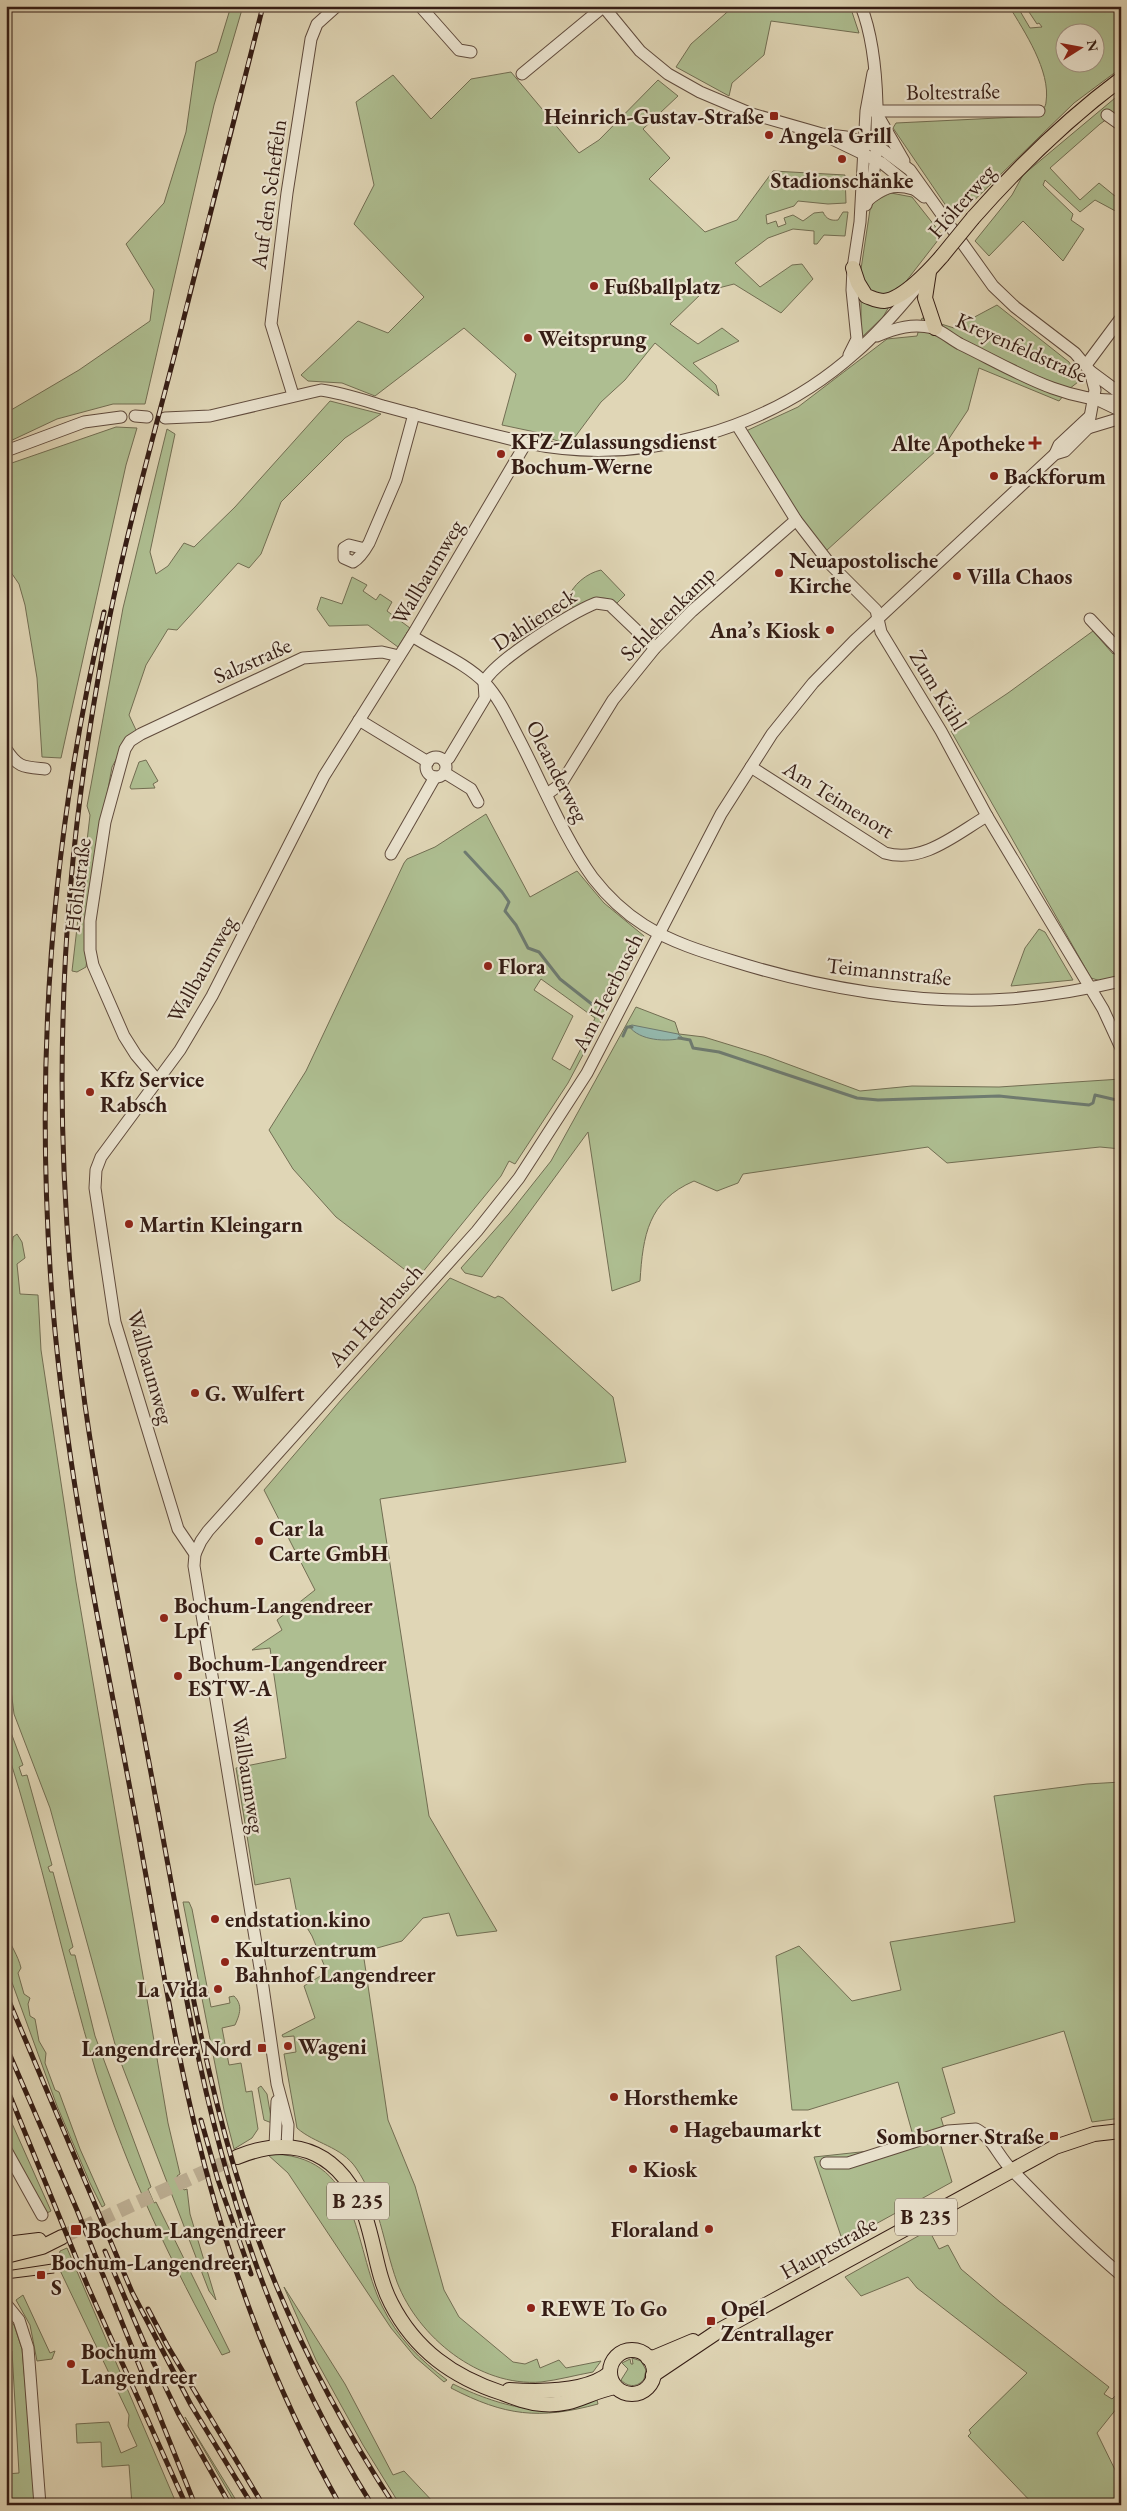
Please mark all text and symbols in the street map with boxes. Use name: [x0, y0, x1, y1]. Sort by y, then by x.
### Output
north arrow: [1054, 22, 1104, 72]
text: N: [1083, 38, 1103, 53]
street label: Boltestraße: [906, 76, 1001, 107]
place label: Heinrich-Gustav-Straße: [544, 102, 764, 131]
marker: Heinrich-Gustav-Straße: [768, 110, 780, 122]
street label: Auf den Scheffeln: [244, 117, 293, 272]
place label: Angela Grill: [778, 121, 892, 150]
marker: Angela Grill: [763, 129, 775, 141]
marker: Stadionschänke: [836, 153, 848, 165]
street label: Hölterweg: [921, 158, 1002, 244]
place label: Stadionschänke: [771, 166, 913, 195]
place label: Fußballplatz: [604, 272, 721, 301]
marker: Fußballplatz: [588, 280, 600, 292]
street label: Kreyenfeldstraße: [951, 305, 1093, 390]
place label: Weitsprung: [538, 324, 648, 353]
marker: Weitsprung: [522, 332, 534, 344]
place label: KFZ-Zulassungsdienst Bochum-Werne: [511, 427, 718, 481]
place label: Alte Apotheke: [890, 429, 1025, 458]
marker: Alte Apotheke: [1029, 437, 1041, 449]
marker: KFZ-Zulassungsdienst Bochum-Werne: [495, 448, 507, 460]
place label: Backforum: [1004, 462, 1106, 491]
marker: Backforum: [988, 470, 1000, 482]
street label: Wallbaumweg: [385, 514, 470, 630]
place label: Neuapostolische Kirche: [789, 546, 938, 600]
street label: Schlehenkamp: [613, 559, 721, 667]
place label: Villa Chaos: [967, 562, 1072, 591]
marker: Neuapostolische Kirche: [773, 567, 785, 579]
marker: Villa Chaos: [951, 570, 963, 582]
street label: Dahlieneck: [486, 581, 583, 658]
place label: Anaʼs Kiosk: [708, 616, 821, 645]
marker: Anaʼs Kiosk: [824, 624, 836, 636]
street label: Salzstraße: [209, 630, 296, 690]
street label: Zum Kühl: [903, 644, 974, 736]
street label: Oleanderweg: [519, 715, 596, 828]
street label: Am Teimenort: [777, 753, 900, 845]
street label: Hohlstraße: [57, 836, 98, 934]
street label: Wallbaumweg: [160, 910, 243, 1028]
street label: Am Heerbusch: [565, 928, 650, 1057]
street label: Teimannstraße: [825, 951, 953, 993]
place label: Flora: [498, 952, 546, 981]
marker: Flora: [482, 960, 494, 972]
place label: Kfz Service Rabsch: [100, 1065, 204, 1119]
marker: Kfz Service Rabsch: [84, 1086, 96, 1098]
place label: Martin Kleingarn: [139, 1210, 303, 1239]
marker: Martin Kleingarn: [123, 1218, 135, 1230]
street label: Am Heerbusch: [321, 1258, 429, 1374]
street label: Wallbaumweg: [120, 1307, 181, 1428]
place label: G. Wulfert: [205, 1379, 305, 1408]
marker: G. Wulfert: [189, 1387, 201, 1399]
place label: Car la Carte GmbH: [269, 1514, 389, 1568]
marker: Car la Carte GmbH: [253, 1535, 265, 1547]
place label: Bochum-Langendreer Lpf: [174, 1591, 374, 1645]
marker: Bochum-Langendreer Lpf: [158, 1612, 170, 1624]
place label: Bochum-Langendreer ESTW-A: [188, 1649, 388, 1703]
marker: Bochum-Langendreer ESTW-A: [172, 1670, 184, 1682]
street label: Wallbaumweg: [225, 1715, 272, 1836]
place label: endstation.kino: [225, 1905, 370, 1934]
marker: endstation.kino: [209, 1913, 221, 1925]
place label: Kulturzentrum Bahnhof Langendreer: [235, 1935, 436, 1989]
marker: Kulturzentrum Bahnhof Langendreer: [219, 1956, 231, 1968]
place label: La Vida: [137, 1975, 208, 2004]
marker: La Vida: [212, 1983, 224, 1995]
place label: Wageni: [298, 2032, 367, 2061]
place label: Langendreer Nord: [82, 2034, 252, 2063]
marker: Wageni: [282, 2040, 294, 2052]
marker: Langendreer Nord: [256, 2042, 268, 2054]
place label: Horsthemke: [624, 2083, 738, 2112]
marker: Horsthemke: [608, 2091, 620, 2103]
place label: Hagebaumarkt: [684, 2115, 822, 2144]
place label: Somborner Straße: [876, 2122, 1044, 2151]
marker: Hagebaumarkt: [668, 2123, 680, 2135]
marker: Somborner Straße: [1048, 2130, 1060, 2142]
place label: Kiosk: [643, 2155, 698, 2184]
marker: Kiosk: [627, 2163, 639, 2175]
road number: B 235: [327, 2182, 389, 2220]
road number: B 235: [895, 2198, 957, 2236]
street label: Hauptstraße: [775, 2209, 882, 2286]
place label: Floraland: [611, 2215, 699, 2244]
place label: Bochum-Langendreer: [87, 2216, 287, 2245]
marker: Bochum-Langendreer: [69, 2223, 83, 2237]
marker: Floraland: [703, 2223, 715, 2235]
place label: Bochum-Langendreer S: [51, 2248, 251, 2302]
marker: Bochum-Langendreer S: [35, 2269, 47, 2281]
place label: REWE To Go: [541, 2294, 667, 2323]
place label: Opel Zentrallager: [721, 2294, 835, 2348]
marker: REWE To Go: [525, 2302, 537, 2314]
marker: Opel Zentrallager: [705, 2315, 717, 2327]
place label: Bochum Langendreer: [81, 2337, 198, 2391]
marker: Bochum Langendreer: [65, 2358, 77, 2370]

